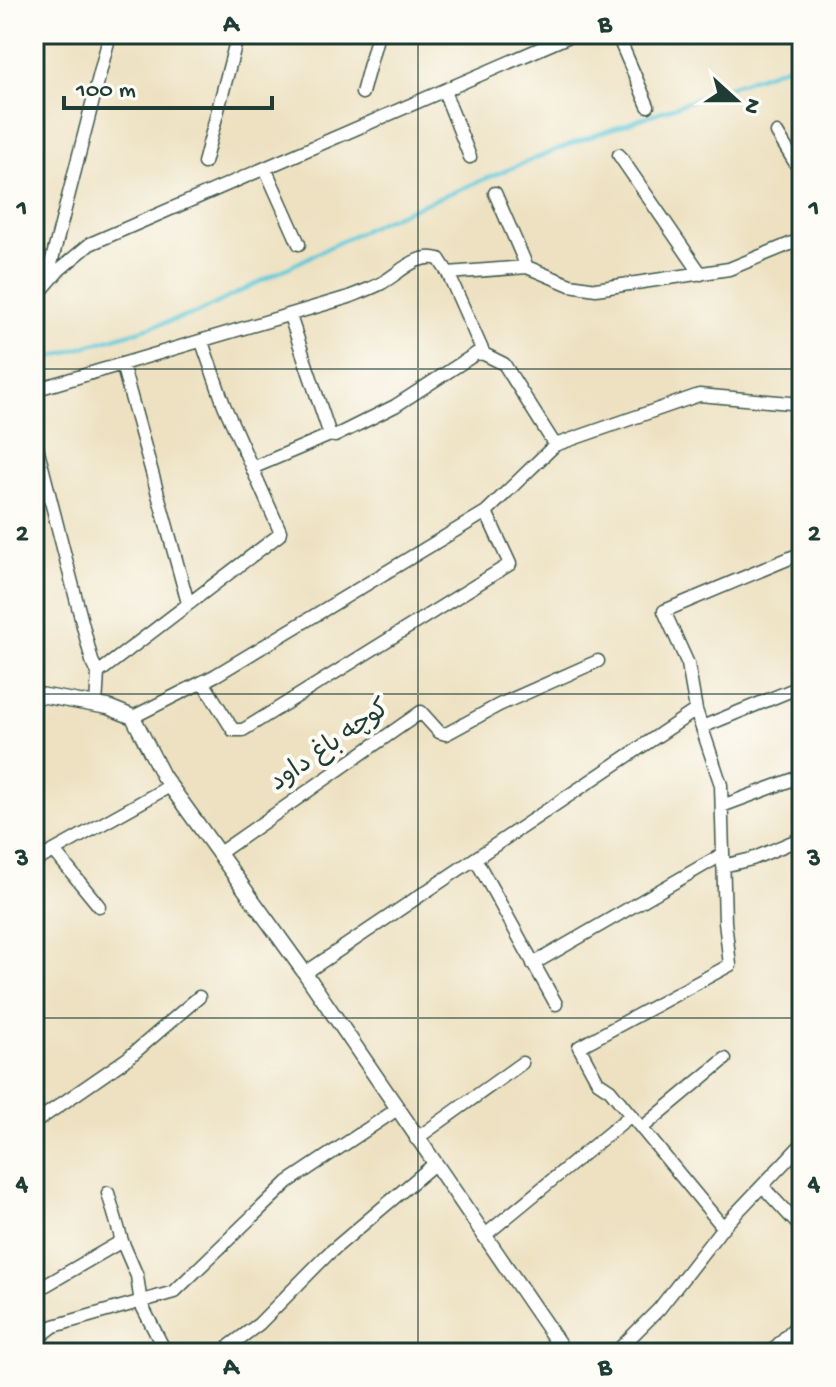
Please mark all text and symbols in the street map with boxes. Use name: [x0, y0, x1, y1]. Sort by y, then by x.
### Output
text: A: [222, 11, 240, 42]
text: B: [597, 11, 613, 42]
scale bar: [64, 60, 272, 110]
north arrow: [696, 60, 776, 140]
text: 100 m: [75, 77, 136, 106]
text: N: [736, 94, 766, 117]
text: 1: [16, 195, 27, 226]
text: 1: [808, 195, 819, 226]
text: 2: [16, 520, 29, 551]
text: 2: [808, 520, 821, 551]
street label: کوچه باغ داود: [264, 693, 397, 800]
text: 3: [14, 845, 29, 876]
text: 3: [806, 845, 821, 876]
text: 4: [15, 1170, 29, 1201]
text: 4: [807, 1170, 821, 1201]
text: A: [222, 1354, 240, 1385]
text: B: [597, 1354, 613, 1385]

